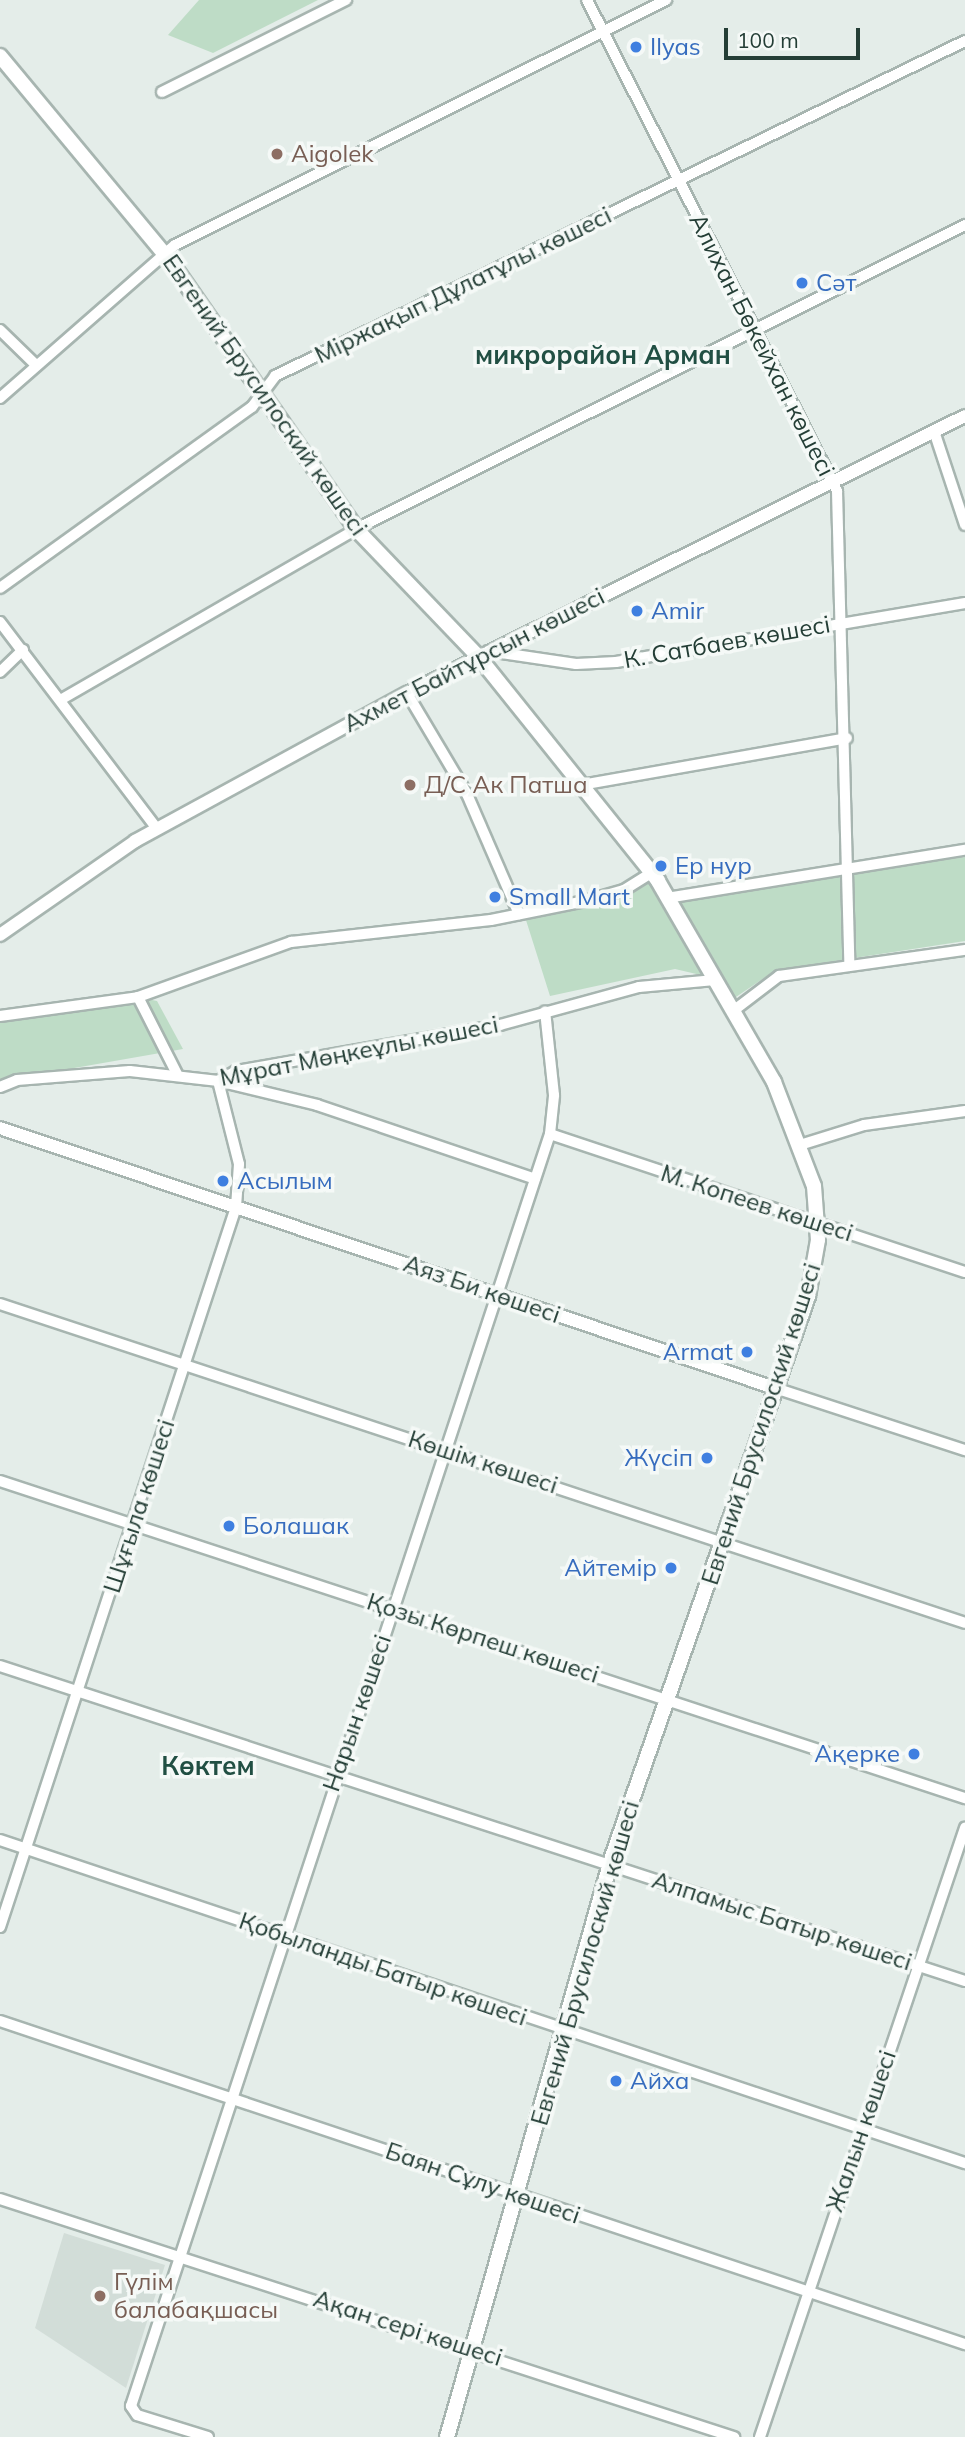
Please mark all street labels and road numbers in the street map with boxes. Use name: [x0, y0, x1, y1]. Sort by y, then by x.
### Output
street label: Міржақып Дұлатұлы көшесі: [310, 201, 616, 369]
street label: Алихан Бөкейхан көшесі: [683, 209, 841, 481]
street label: Евгений Брусилоский көшесі: [157, 249, 373, 541]
street label: Ахмет Байтұрсын көшесі: [339, 582, 609, 738]
street label: К. Сатбаев көшесі: [622, 610, 832, 674]
street label: Мұрат Мөңкеұлы көшесі: [217, 1010, 501, 1092]
street label: М. Копеев көшесі: [657, 1158, 857, 1248]
street label: Аяз Би көшесі: [400, 1249, 564, 1329]
street label: Евгений Брусилоский көшесі: [695, 1260, 827, 1588]
street label: Шұғыла көшесі: [97, 1416, 181, 1596]
street label: Көшім көшесі: [405, 1424, 561, 1500]
street label: Қозы Көрпеш көшесі: [363, 1587, 603, 1689]
street label: Нарын көшесі: [317, 1631, 397, 1795]
street label: Евгений Брусилоский көшесі: [525, 1797, 645, 2129]
street label: Алпамыс Батыр көшесі: [648, 1865, 916, 1977]
street label: Қобыланды Батыр көшесі: [235, 1906, 531, 2032]
street label: Жалын көшесі: [820, 2046, 902, 2216]
street label: Баян Сұлу көшесі: [382, 2136, 584, 2230]
street label: Ақан сері көшесі: [310, 2284, 506, 2372]

